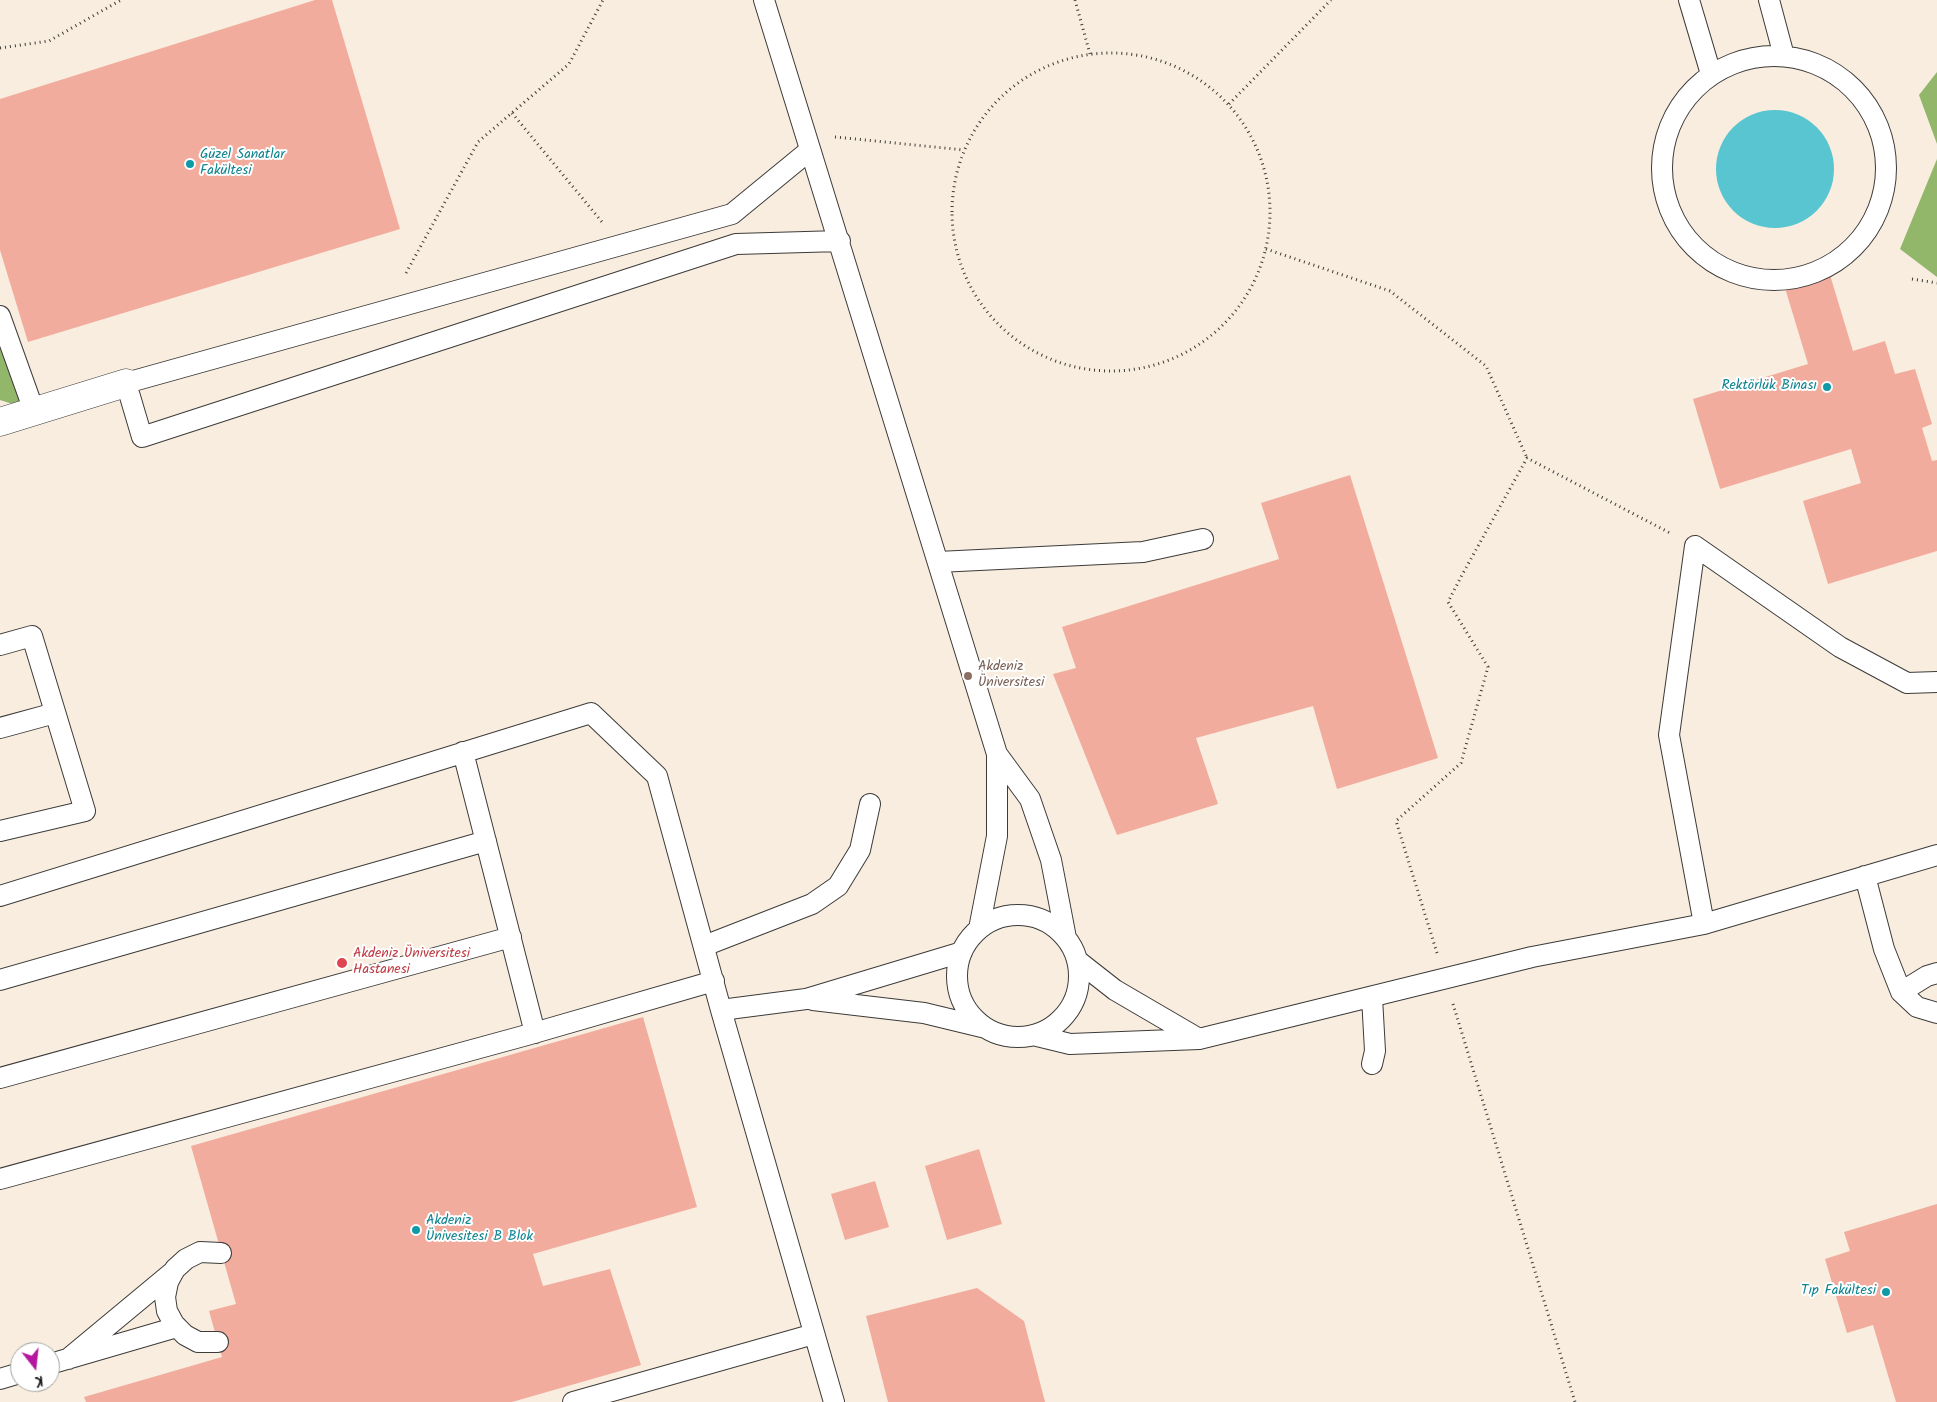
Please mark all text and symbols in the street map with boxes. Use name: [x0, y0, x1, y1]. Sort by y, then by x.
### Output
place label: Güzel Sanatlar Fakültesi: [200, 148, 285, 180]
marker: Güzel Sanatlar Fakültesi: [184, 158, 196, 170]
place label: Rektörlük Binası: [1721, 379, 1817, 395]
marker: Rektörlük Binası: [1821, 381, 1833, 393]
place label: Akdeniz Üniversitesi: [978, 660, 1044, 692]
marker: Akdeniz Üniversitesi: [962, 670, 974, 682]
place label: Akdeniz Üniversitesi Hastanesi: [353, 947, 470, 980]
marker: Akdeniz Üniversitesi Hastanesi: [335, 956, 349, 970]
place label: Akdeniz Ünivesitesi B Blok: [426, 1214, 533, 1246]
marker: Akdeniz Ünivesitesi B Blok: [410, 1224, 422, 1236]
place label: Tıp Fakültesi: [1801, 1284, 1876, 1300]
marker: Tıp Fakültesi: [1880, 1286, 1892, 1298]
north arrow: [10, 1342, 60, 1392]
text: K: [32, 1369, 46, 1392]

